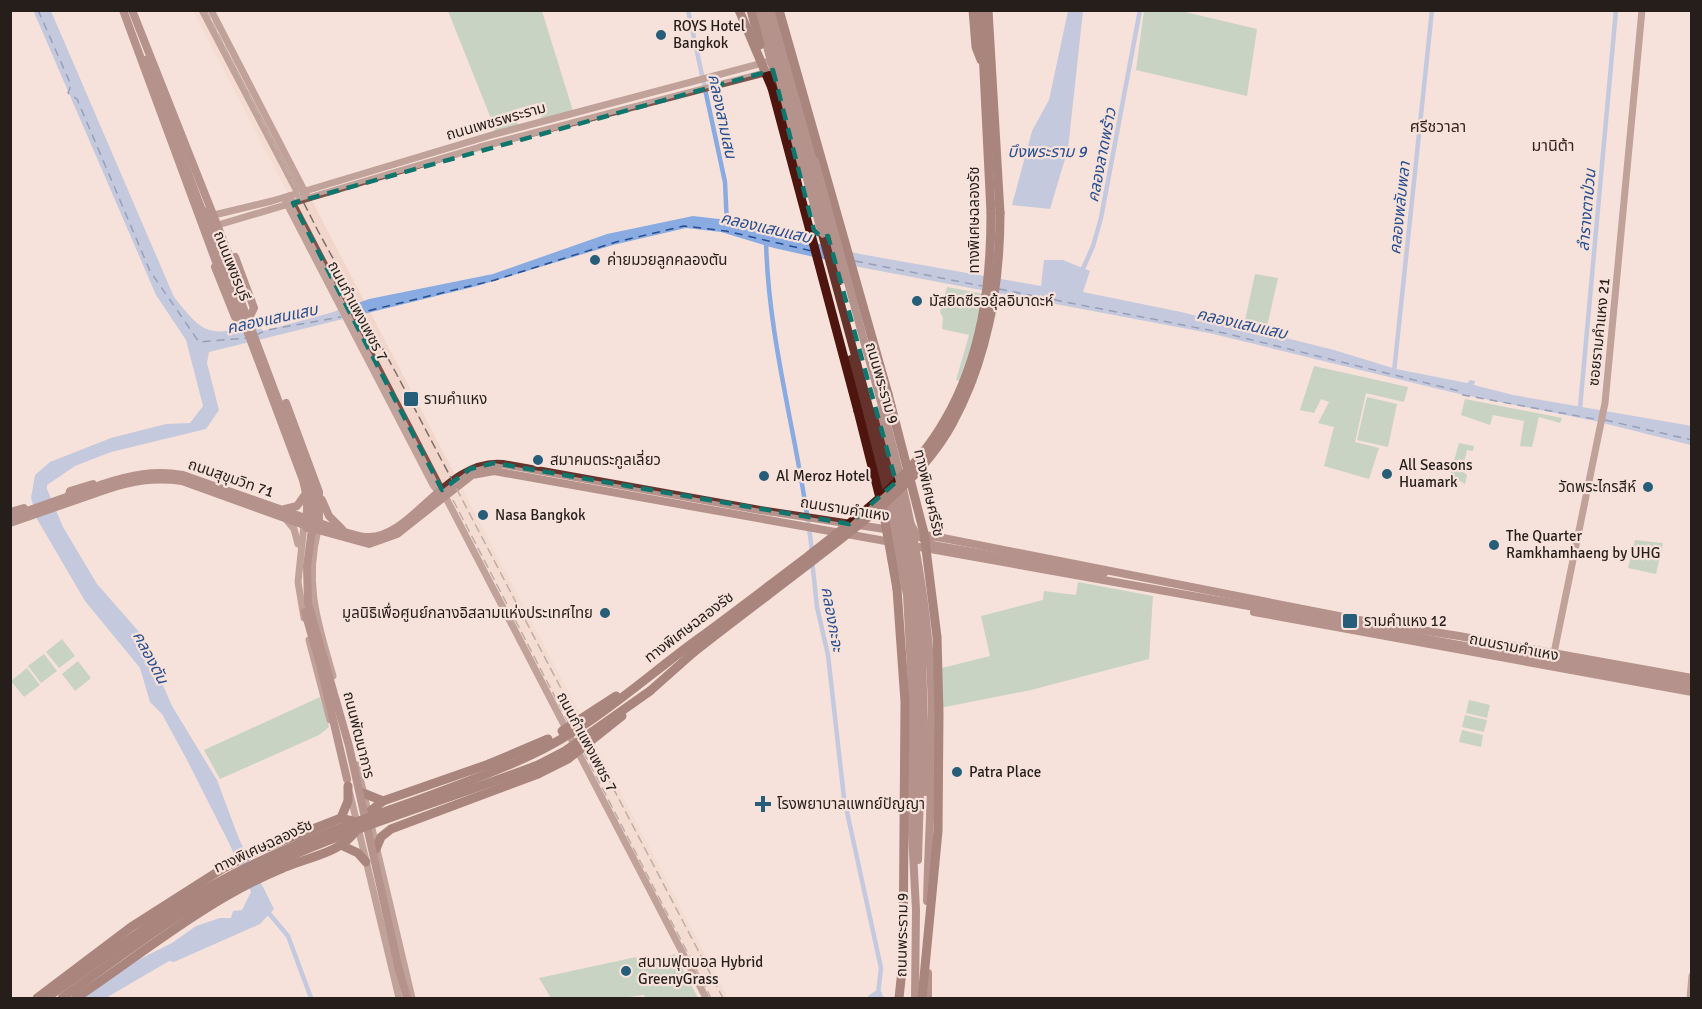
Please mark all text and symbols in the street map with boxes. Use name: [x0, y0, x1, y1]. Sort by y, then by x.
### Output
place label: ROYS Hotel Bangkok: [673, 17, 745, 52]
marker: ROYS Hotel Bangkok: [654, 28, 668, 42]
water label: คลองสามเสน: [703, 72, 741, 161]
street label: ถนนเพชรพระราม: [444, 98, 548, 144]
water label: คลองลาดพร้าว: [1083, 105, 1121, 204]
district label: ศรีชวาลา: [1410, 117, 1466, 137]
district label: มานิต้า: [1532, 136, 1574, 156]
water label: บึงพระราม 9: [1008, 142, 1088, 162]
water label: คลองพลับพลา: [1385, 159, 1415, 256]
street label: ทางพิเศษฉลองรัช: [965, 167, 983, 273]
water label: ลำรางตาป่วน: [1573, 167, 1601, 252]
water label: คลองแสนแสบ: [719, 208, 814, 248]
street label: ถนนเพชรบุรี: [210, 228, 254, 304]
place label: ค่ายมวยลูกคลองตัน: [607, 251, 727, 269]
marker: ค่ายมวยลูกคลองตัน: [588, 253, 602, 267]
street label: ถนนกำแพงเพชร 7: [324, 258, 392, 364]
street label: ซอยรามคำแหง 21: [1584, 277, 1614, 387]
place label: มัสยิดซีรอยุ้ลอิบาดะห์: [929, 292, 1054, 310]
marker: มัสยิดซีรอยุ้ลอิบาดะห์: [910, 294, 924, 308]
water label: คลองแสนแสบ: [225, 299, 321, 338]
water label: คลองแสนแสบ: [1195, 304, 1290, 344]
street label: ถนนพระราม 9: [862, 340, 902, 426]
marker: รามคำแหง: [402, 390, 420, 408]
place label: รามคำแหง: [424, 390, 487, 408]
street label: ทางพิเศษศรีรัช: [910, 447, 948, 539]
place label: สมาคมตระกูลเลี่ยว: [550, 449, 661, 469]
marker: สมาคมตระกูลเลี่ยว: [531, 453, 545, 467]
street label: ถนนสุขุมวิท 71: [186, 455, 276, 501]
place label: All Seasons Huamark: [1399, 456, 1473, 491]
place label: Al Meroz Hotel: [776, 467, 870, 485]
marker: All Seasons Huamark: [1380, 467, 1394, 481]
marker: Al Meroz Hotel: [757, 469, 771, 483]
place label: วัดพระไกรสีห์: [1558, 478, 1636, 496]
marker: วัดพระไกรสีห์: [1641, 480, 1655, 494]
street label: ถนนรามคำแหง: [799, 493, 891, 525]
place label: Nasa Bangkok: [495, 506, 586, 524]
marker: Nasa Bangkok: [476, 508, 490, 522]
place label: The Quarter Ramkhamhaeng by UHG: [1506, 527, 1660, 562]
marker: The Quarter Ramkhamhaeng by UHG: [1487, 538, 1501, 552]
water label: คลองกะจะ: [816, 585, 848, 655]
street label: ทางพิเศษฉลองรัช: [641, 588, 737, 666]
place label: มูลนิธิเพื่อศูนย์กลางอิสลามแห่งประเทศไทย: [342, 602, 593, 622]
marker: มูลนิธิเพื่อศูนย์กลางอิสลามแห่งประเทศไทย: [598, 606, 612, 620]
marker: รามคำแหง 12: [1341, 612, 1359, 630]
place label: รามคำแหง 12: [1364, 612, 1447, 630]
water label: คลองตัน: [128, 628, 173, 688]
street label: ถนนรามคำแหง: [1468, 630, 1560, 664]
street label: ถนนกำแพงเพชร 7: [553, 689, 621, 795]
street label: ถนนพัฒนาการ: [339, 690, 379, 780]
place label: Patra Place: [969, 763, 1041, 781]
marker: Patra Place: [950, 765, 964, 779]
marker: โรงพยาบาลแพทย์ปัญญา: [754, 795, 772, 813]
place label: โรงพยาบาลแพทย์ปัญญา: [777, 795, 925, 813]
street label: ทางพิเศษฉลองรัช: [211, 815, 315, 877]
street label: ถนนพระราม 9: [892, 893, 912, 977]
place label: สนามฟุตบอล Hybrid GreenyGrass: [638, 953, 763, 988]
marker: สนามฟุตบอล Hybrid GreenyGrass: [619, 964, 633, 978]

